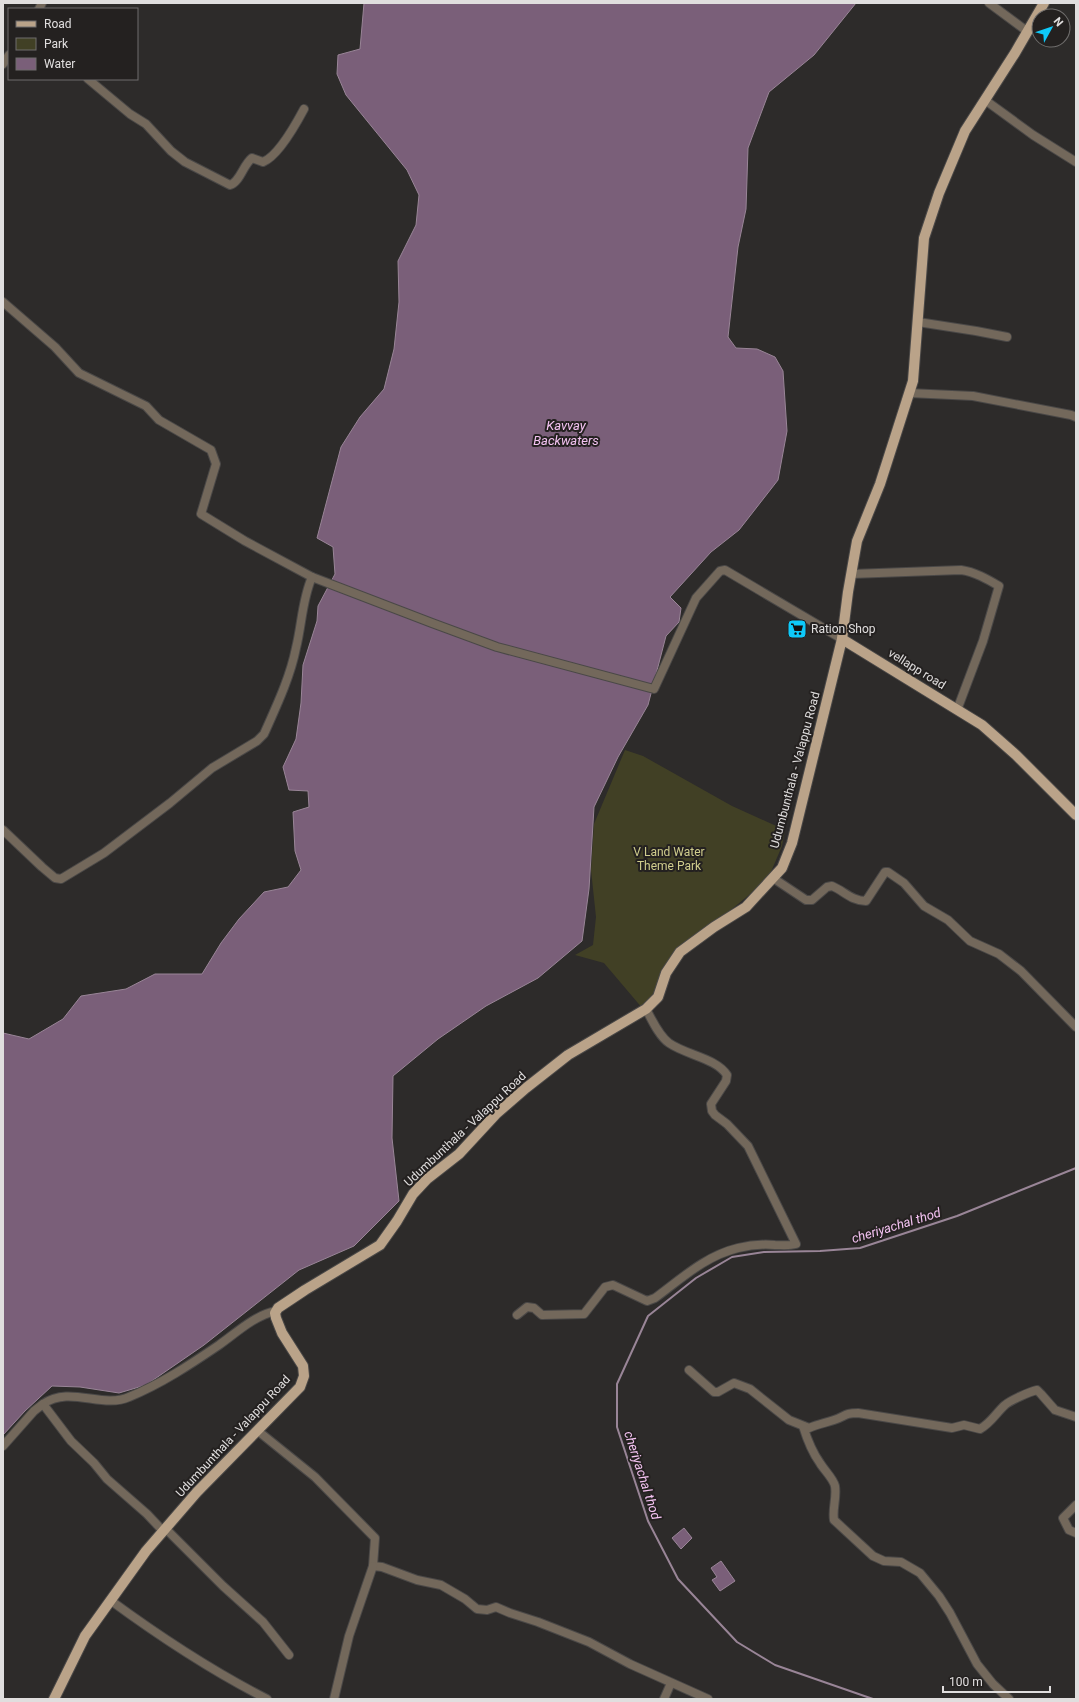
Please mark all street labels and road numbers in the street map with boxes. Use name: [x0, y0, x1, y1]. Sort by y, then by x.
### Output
street label: vellapp road: [886, 646, 948, 692]
street label: Udumbunthala - Valappu Road: [767, 690, 823, 850]
street label: Udumbunthala - Valappu Road: [401, 1069, 529, 1189]
street label: Udumbunthala - Valappu Road: [173, 1372, 293, 1500]

